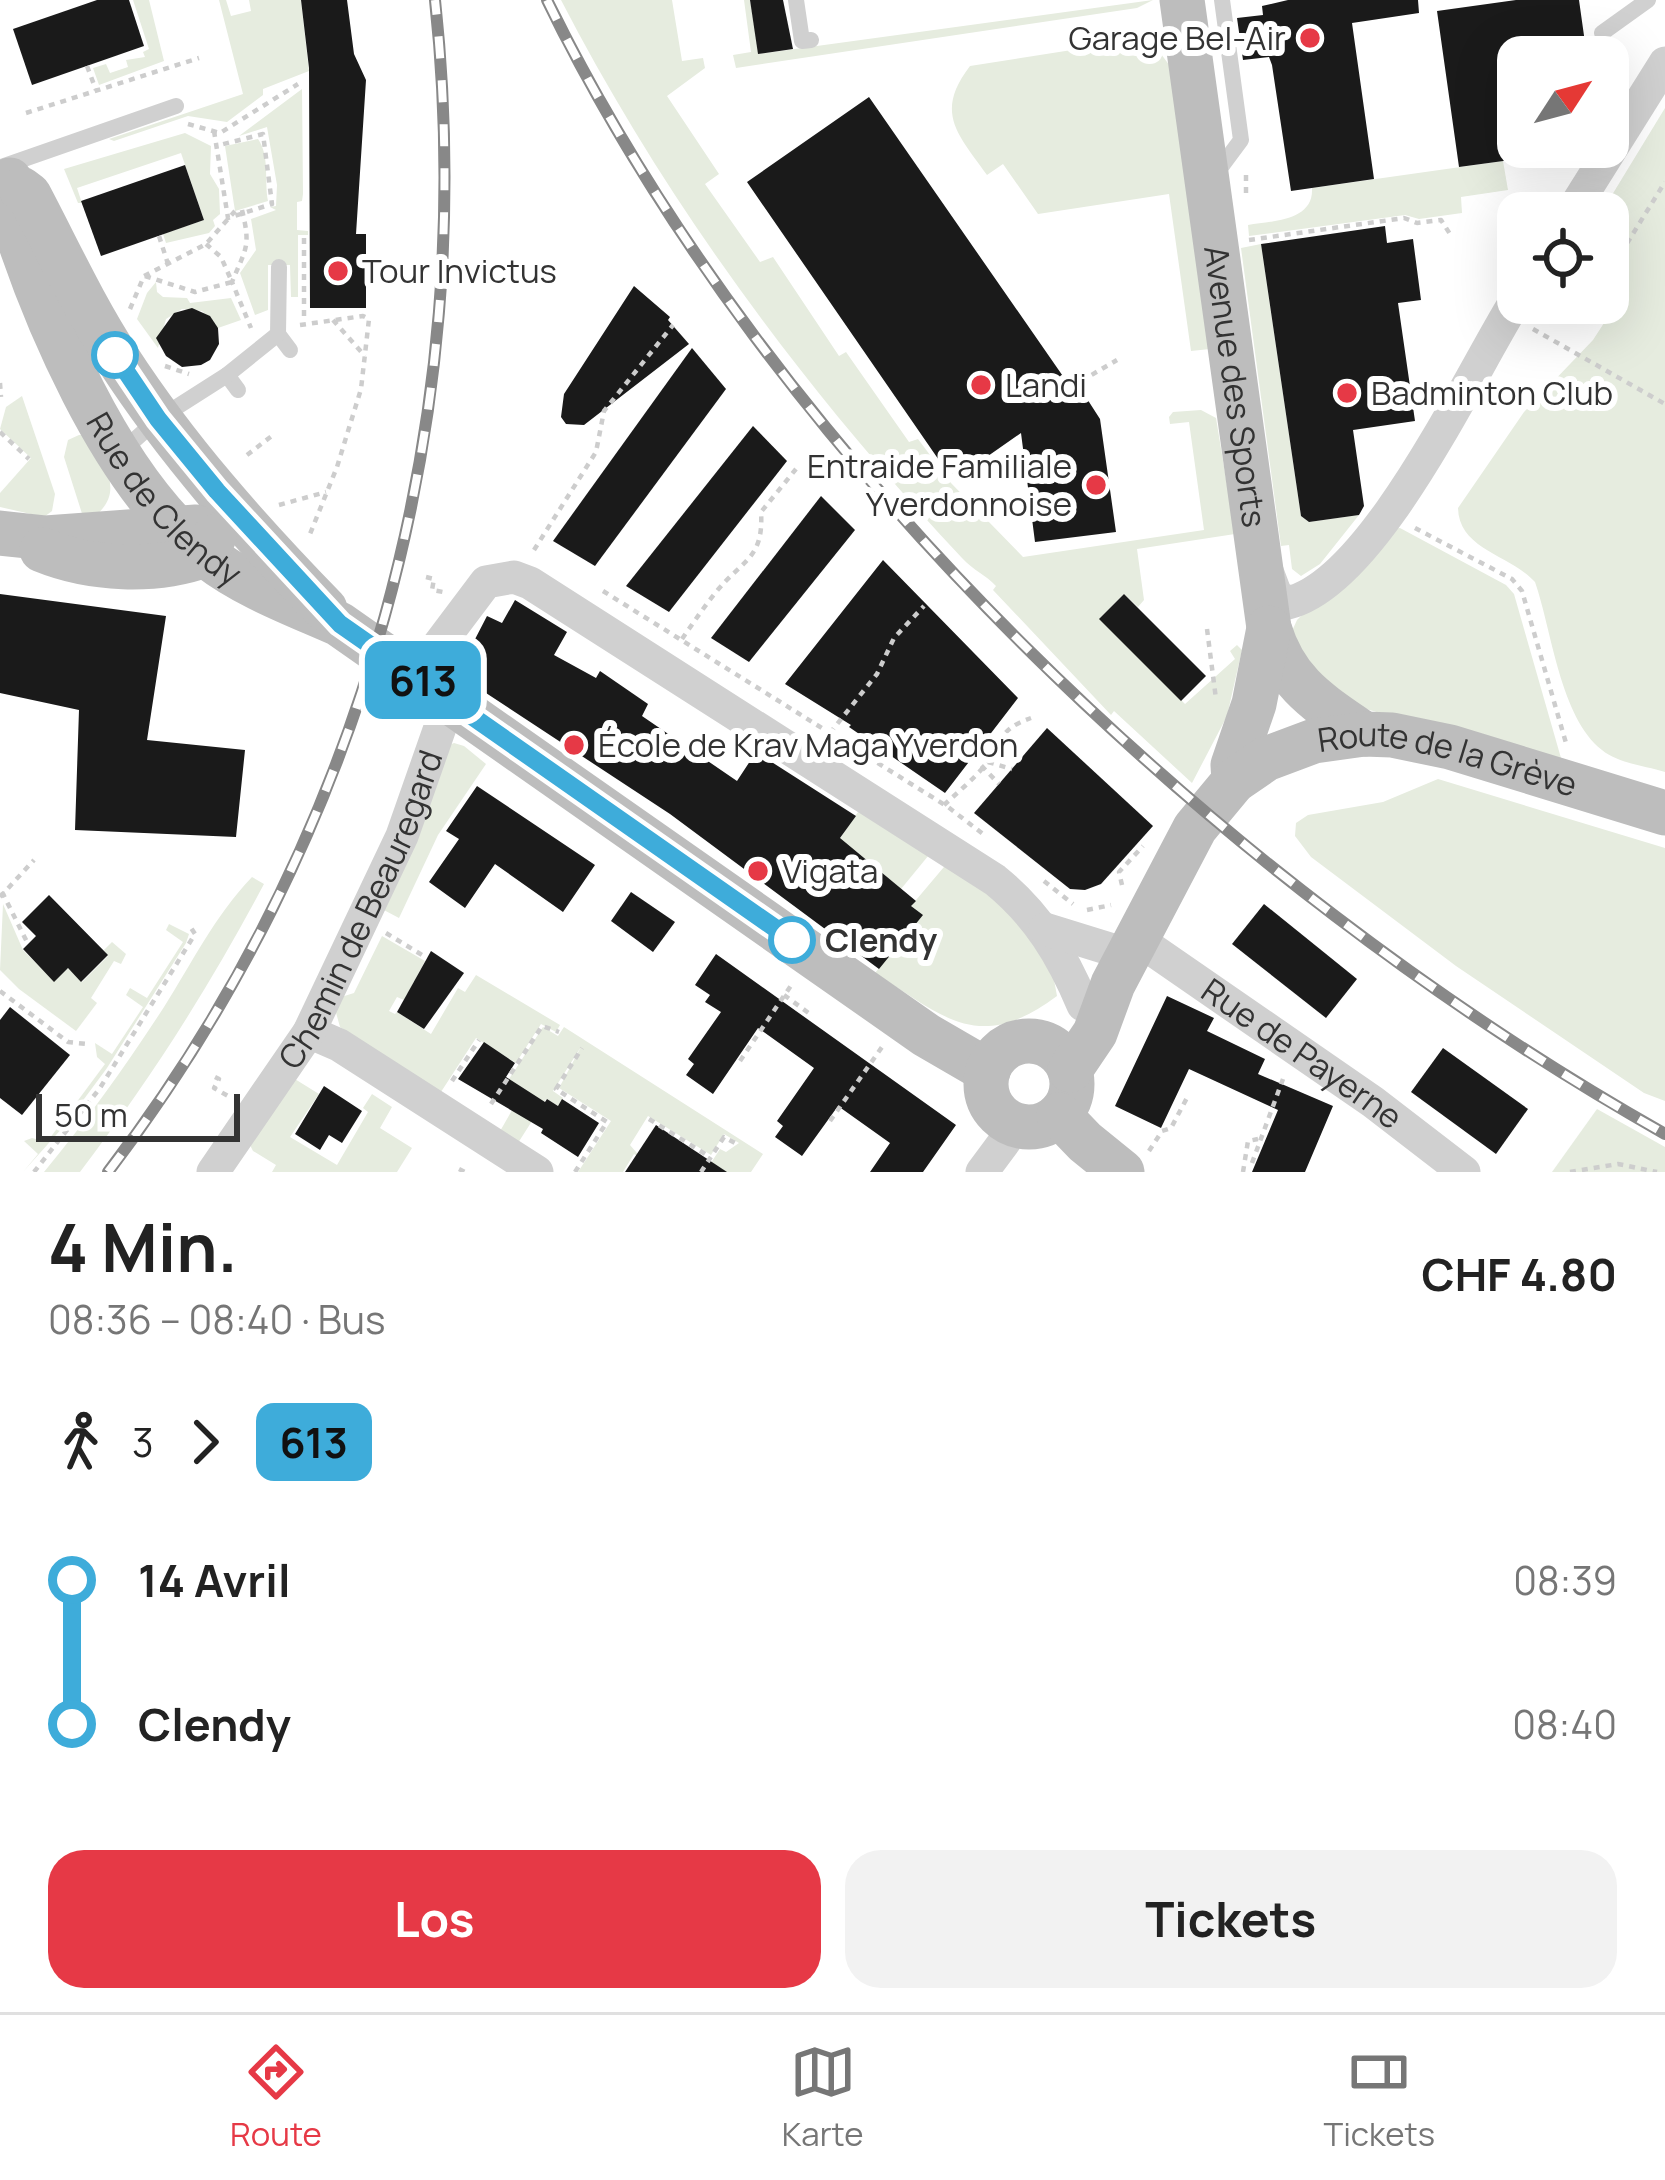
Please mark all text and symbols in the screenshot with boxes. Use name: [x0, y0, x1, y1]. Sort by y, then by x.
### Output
place label: Garage Bel-Air: [1068, 15, 1286, 60]
marker: Garage Bel-Air: [1297, 25, 1323, 51]
north arrow: [1497, 36, 1629, 168]
map controls: [1497, 36, 1629, 324]
button: locate: [1497, 192, 1629, 324]
street label: Avenue des Sports: [1194, 242, 1278, 530]
place label: Tour Invictus: [362, 248, 557, 293]
marker: Tour Invictus: [325, 258, 351, 284]
unlabelled marker: [93, 333, 137, 377]
place label: Landi: [1005, 362, 1087, 407]
place label: Badminton Club: [1371, 370, 1613, 415]
marker: Landi: [968, 372, 994, 398]
marker: Badminton Club: [1334, 380, 1360, 406]
street label: Rue de Clendy: [77, 404, 250, 596]
place label: Entraide Familiale Yverdonnoise: [807, 443, 1072, 526]
marker: Entraide Familiale Yverdonnoise: [1083, 472, 1109, 498]
line badge: 613: [354, 641, 492, 719]
text: 613: [389, 651, 457, 709]
street label: Route de la Grève: [1315, 711, 1583, 807]
place label: École de Krav Maga Yverdon: [598, 722, 1018, 767]
marker: École de Krav Maga Yverdon: [561, 732, 587, 758]
street label: Chemin de Beauregard: [267, 744, 452, 1077]
place label: Vigata: [782, 848, 878, 893]
marker: Vigata: [745, 858, 771, 884]
place label: Clendy: [825, 917, 938, 962]
marker: Clendy: [770, 918, 814, 962]
street label: Rue de Payerne: [1193, 968, 1412, 1139]
scale bar: [36, 1088, 240, 1141]
text: 50 m: [54, 1092, 128, 1137]
text: 4 Min.: [48, 1202, 238, 1292]
text: CHF 4.80: [1421, 1243, 1617, 1305]
text: 08:36 – 08:40 · Bus: [48, 1292, 385, 1346]
icon: walk: [48, 1409, 114, 1475]
icon: forward: [172, 1409, 238, 1475]
text: 613: [280, 1413, 348, 1471]
text: 3: [132, 1415, 154, 1469]
text: 14 Avril: [138, 1549, 291, 1611]
text: 08:39: [1513, 1553, 1617, 1607]
text: Clendy: [138, 1693, 291, 1755]
text: 08:40: [1512, 1697, 1617, 1751]
button: Los: [48, 1850, 821, 1988]
button: Tickets: [845, 1850, 1617, 1988]
tab: Route: [230, 2039, 322, 2156]
tab: Karte: [782, 2039, 863, 2156]
tab: Tickets: [1323, 2039, 1435, 2156]

